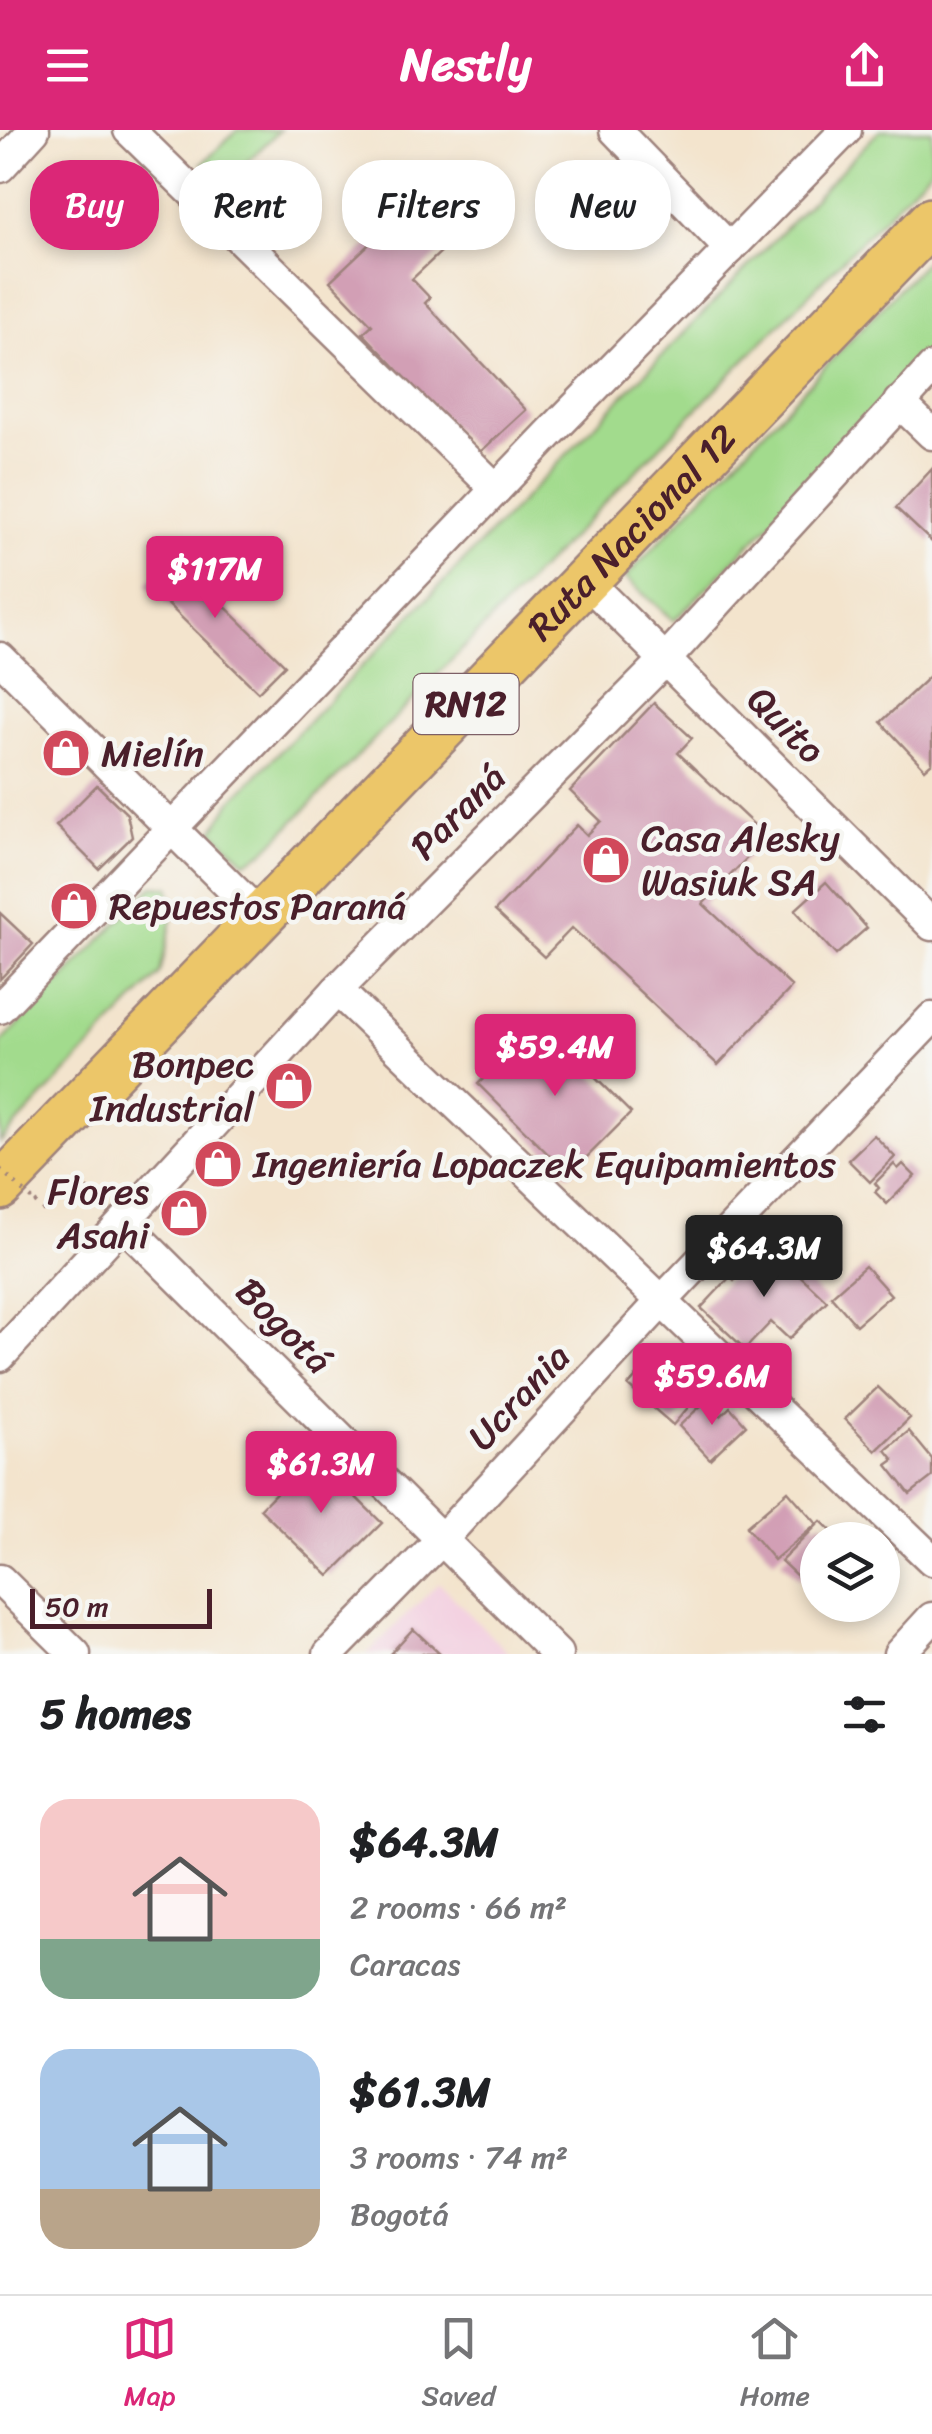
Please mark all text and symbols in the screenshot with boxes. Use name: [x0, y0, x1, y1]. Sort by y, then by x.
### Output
text: Nestly: [401, 25, 531, 105]
icon: menu: [40, 38, 95, 93]
icon: share: [837, 38, 892, 93]
chip: Buy: [30, 160, 159, 250]
chip: Rent: [179, 160, 322, 250]
chip: Filters: [342, 160, 515, 250]
chip: New: [535, 160, 671, 250]
street label: Ruta Nacional 12: [510, 407, 754, 657]
pin: $117M: [145, 536, 285, 621]
text: $117M: [168, 540, 262, 597]
street label: Quito: [730, 669, 842, 781]
road number: RN12: [414, 674, 518, 734]
place label: Mielín: [101, 720, 204, 787]
shop icon: Mielín: [40, 727, 92, 779]
street label: Paraná: [393, 747, 523, 877]
place label: Casa Alesky Wasiuk SA: [641, 805, 840, 916]
shop icon: Casa Alesky Wasiuk SA: [580, 834, 632, 886]
place label: Repuestos Paraná: [109, 873, 406, 940]
shop icon: Repuestos Paraná: [48, 880, 100, 932]
pin: $59.4M: [474, 1014, 636, 1099]
text: $59.4M: [497, 1018, 613, 1075]
place label: Bonpec Industrial: [89, 1031, 255, 1142]
shop icon: Bonpec Industrial: [263, 1060, 315, 1112]
place label: Ingeniería Lopaczek Equipamientos: [252, 1131, 836, 1198]
shop icon: Ingeniería Lopaczek Equipamientos: [192, 1138, 244, 1190]
place label: Flores Asahi: [47, 1158, 151, 1269]
shop icon: Flores Asahi: [158, 1187, 210, 1239]
pin: $64.3M: [683, 1215, 845, 1300]
text: $64.3M: [707, 1219, 821, 1276]
street label: Bogotá: [219, 1261, 349, 1391]
street label: Ucrania: [451, 1327, 587, 1467]
pin: $59.6M: [631, 1343, 793, 1428]
text: $59.6M: [655, 1347, 769, 1404]
pin: $61.3M: [240, 1431, 402, 1516]
text: $61.3M: [268, 1435, 374, 1492]
map controls: [800, 1522, 900, 1622]
button: layers: [800, 1522, 900, 1622]
text: 50 m: [45, 1582, 109, 1631]
scale bar: [30, 1584, 212, 1628]
text: 5 homes: [40, 1677, 191, 1751]
icon: filters: [837, 1687, 892, 1742]
text: $64.3M: [350, 1805, 498, 1879]
icon: home: [120, 1839, 240, 1959]
text: 2 rooms · 66 m²: [350, 1879, 567, 1936]
text: Caracas: [350, 1936, 460, 1993]
text: $61.3M: [350, 2055, 490, 2129]
icon: home: [120, 2089, 240, 2209]
text: 3 rooms · 74 m²: [350, 2129, 568, 2186]
text: Bogotá: [350, 2186, 449, 2243]
tab: Map: [122, 2311, 177, 2420]
tab: Saved: [422, 2311, 495, 2420]
tab: Home: [740, 2311, 810, 2420]

